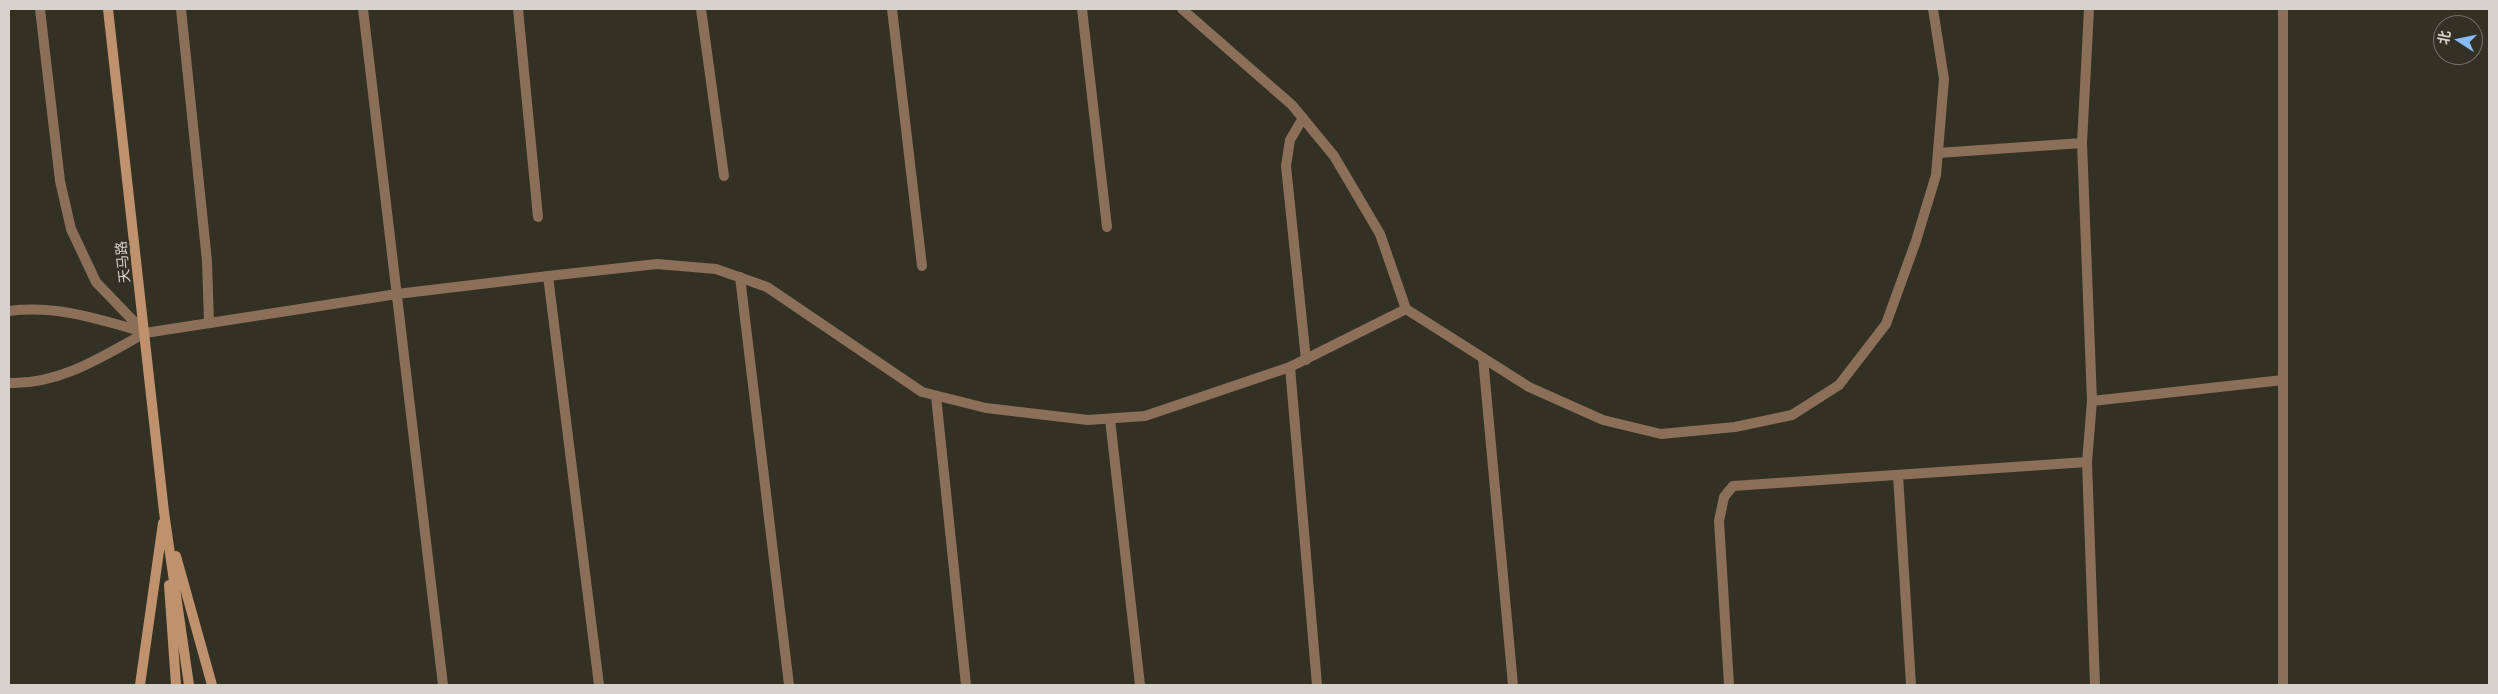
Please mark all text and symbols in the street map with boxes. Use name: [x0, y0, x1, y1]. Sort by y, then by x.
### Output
north arrow: [2433, 15, 2483, 65]
text: 北: [2435, 29, 2453, 46]
street label: 天马路: [112, 240, 134, 284]

